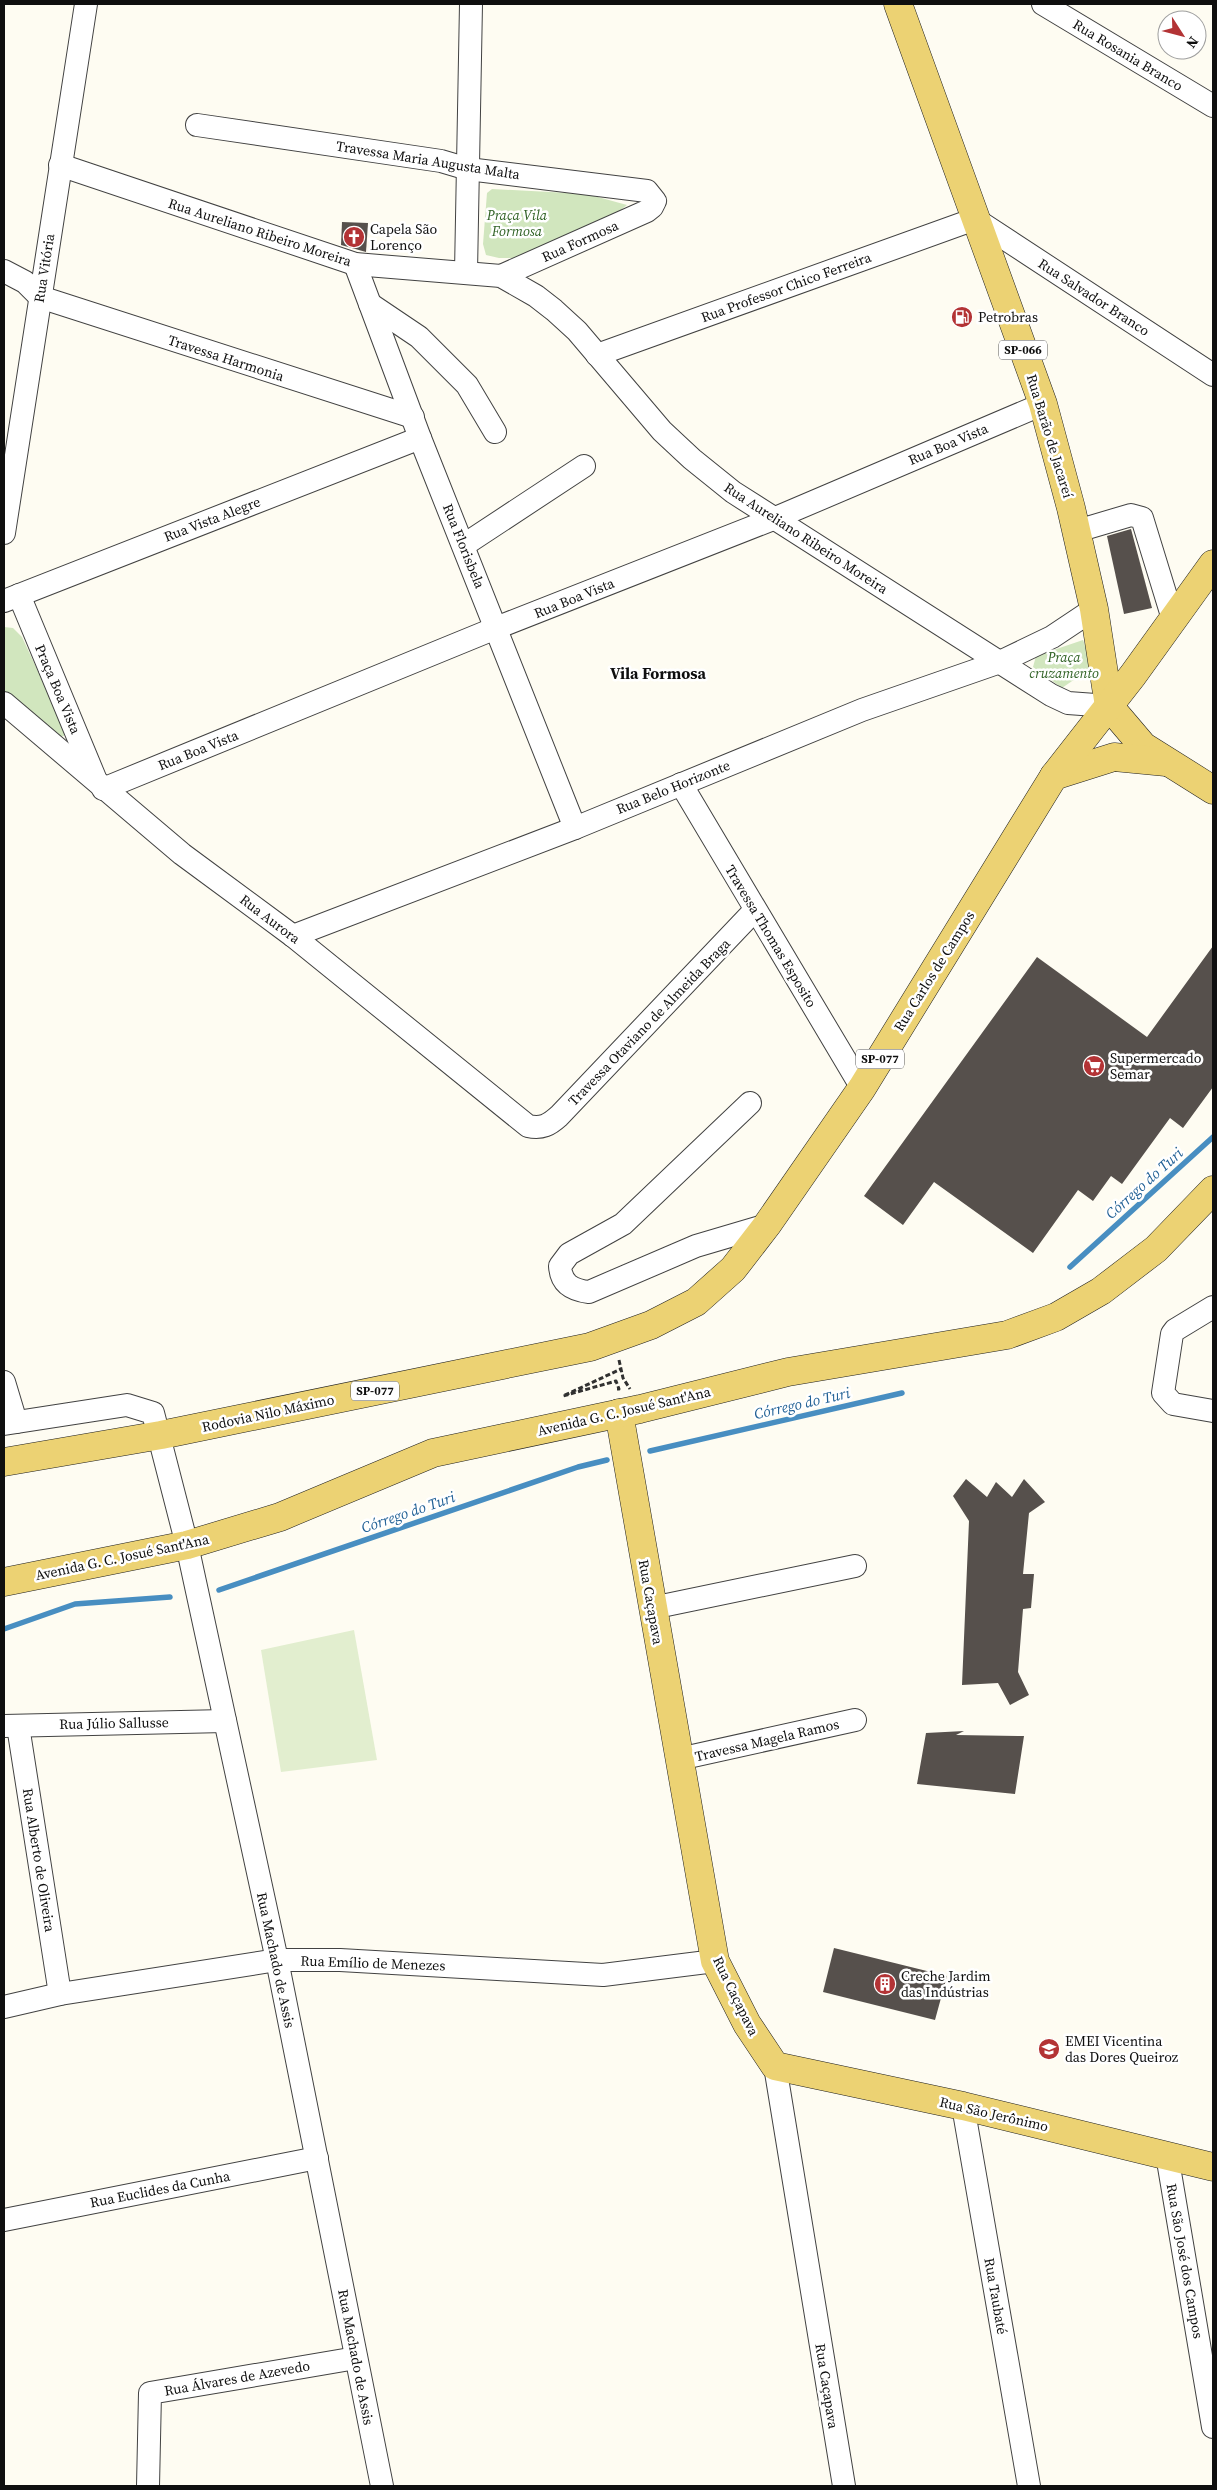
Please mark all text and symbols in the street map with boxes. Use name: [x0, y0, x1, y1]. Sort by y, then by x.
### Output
north arrow: [1157, 10, 1207, 60]
street label: Rua Rosania Branco: [1069, 14, 1187, 96]
text: N: [1181, 33, 1204, 53]
street label: Travessa Maria Augusta Malta: [335, 136, 522, 185]
street label: Rua Aureliano Ribeiro Moreira: [166, 193, 355, 271]
park label: Praça Vila Formosa: [486, 205, 548, 241]
street label: Rua Formosa: [538, 215, 622, 267]
place label: Capela São Lorenço: [370, 219, 438, 255]
church icon: Capela São Lorenço: [342, 225, 366, 249]
street label: Rua Vitória: [29, 231, 59, 304]
street label: Rua Professor Chico Ferreira: [698, 247, 875, 327]
street label: Rua Salvador Branco: [1034, 253, 1154, 341]
fuel station icon: Petrobras: [950, 305, 974, 329]
place label: Petrobras: [978, 307, 1038, 327]
street label: Travessa Harmonia: [165, 330, 287, 386]
road number: SP-066: [999, 340, 1047, 360]
street label: Rua Barão de Jacareí: [1022, 372, 1078, 500]
street label: Rua Boa Vista: [905, 418, 992, 470]
street label: Rua Aureliano Ribeiro Moreira: [720, 477, 893, 599]
street label: Rua Vista Alegre: [161, 491, 263, 547]
street label: Rua Florisbela: [438, 501, 490, 592]
street label: Rua Boa Vista: [531, 572, 618, 623]
street label: Praça Boa Vista: [30, 641, 86, 738]
park label: Praça cruzamento: [1029, 647, 1099, 683]
district label: Vila Formosa: [610, 662, 707, 684]
street label: Rua Boa Vista: [155, 724, 242, 775]
street label: Rua Belo Horizonte: [613, 755, 733, 819]
street label: Travessa Thomas Esposito: [720, 861, 822, 1011]
street label: Rua Aurora: [236, 890, 305, 949]
street label: Rua Carlos de Campos: [889, 907, 979, 1035]
street label: Travessa Otaviano de Almeida Braga: [563, 933, 735, 1110]
place label: Supermercado Semar: [1110, 1048, 1202, 1084]
road number: SP-077: [856, 1050, 904, 1068]
supermarket icon: Supermercado Semar: [1082, 1054, 1106, 1078]
water label: Córrego do Turi: [1101, 1142, 1188, 1224]
street label: Avenida G. C. Josué Sant'Ana: [535, 1381, 713, 1441]
road number: SP-077: [351, 1382, 399, 1400]
water label: Córrego do Turi: [752, 1382, 852, 1424]
street label: Rodovia Nilo Máximo: [200, 1389, 336, 1437]
water label: Córrego do Turi: [358, 1486, 458, 1538]
street label: Avenida G. C. Josué Sant'Ana: [33, 1529, 212, 1585]
street label: Rua Caçapava: [634, 1558, 668, 1647]
street label: Rua Júlio Sallusse: [59, 1712, 169, 1734]
street label: Travessa Magela Ramos: [693, 1714, 841, 1766]
street label: Rua Alberto de Oliveira: [18, 1787, 60, 1934]
street label: Rua Machado de Assis: [252, 1890, 300, 2030]
street label: Rua Emílio de Menezes: [300, 1950, 446, 1976]
street label: Rua Caçapava: [708, 1953, 764, 2040]
place label: Creche Jardim das Indústrias: [901, 1966, 991, 2002]
building icon: Creche Jardim das Indústrias: [873, 1972, 897, 1996]
place label: EMEI Vicentina das Dores Queiroz: [1065, 2031, 1179, 2067]
school or university icon: EMEI Vicentina das Dores Queiroz: [1037, 2037, 1061, 2061]
street label: Rua São Jerônimo: [938, 2092, 1051, 2136]
street label: Rua Euclides da Cunha: [88, 2165, 233, 2212]
street label: Rua São José dos Campos: [1162, 2182, 1208, 2340]
street label: Rua Taubaté: [979, 2256, 1013, 2336]
street label: Rua Machado de Assis: [333, 2287, 379, 2427]
street label: Rua Caçapava: [810, 2342, 844, 2431]
street label: Rua Álvares de Azevedo: [163, 2355, 312, 2401]

